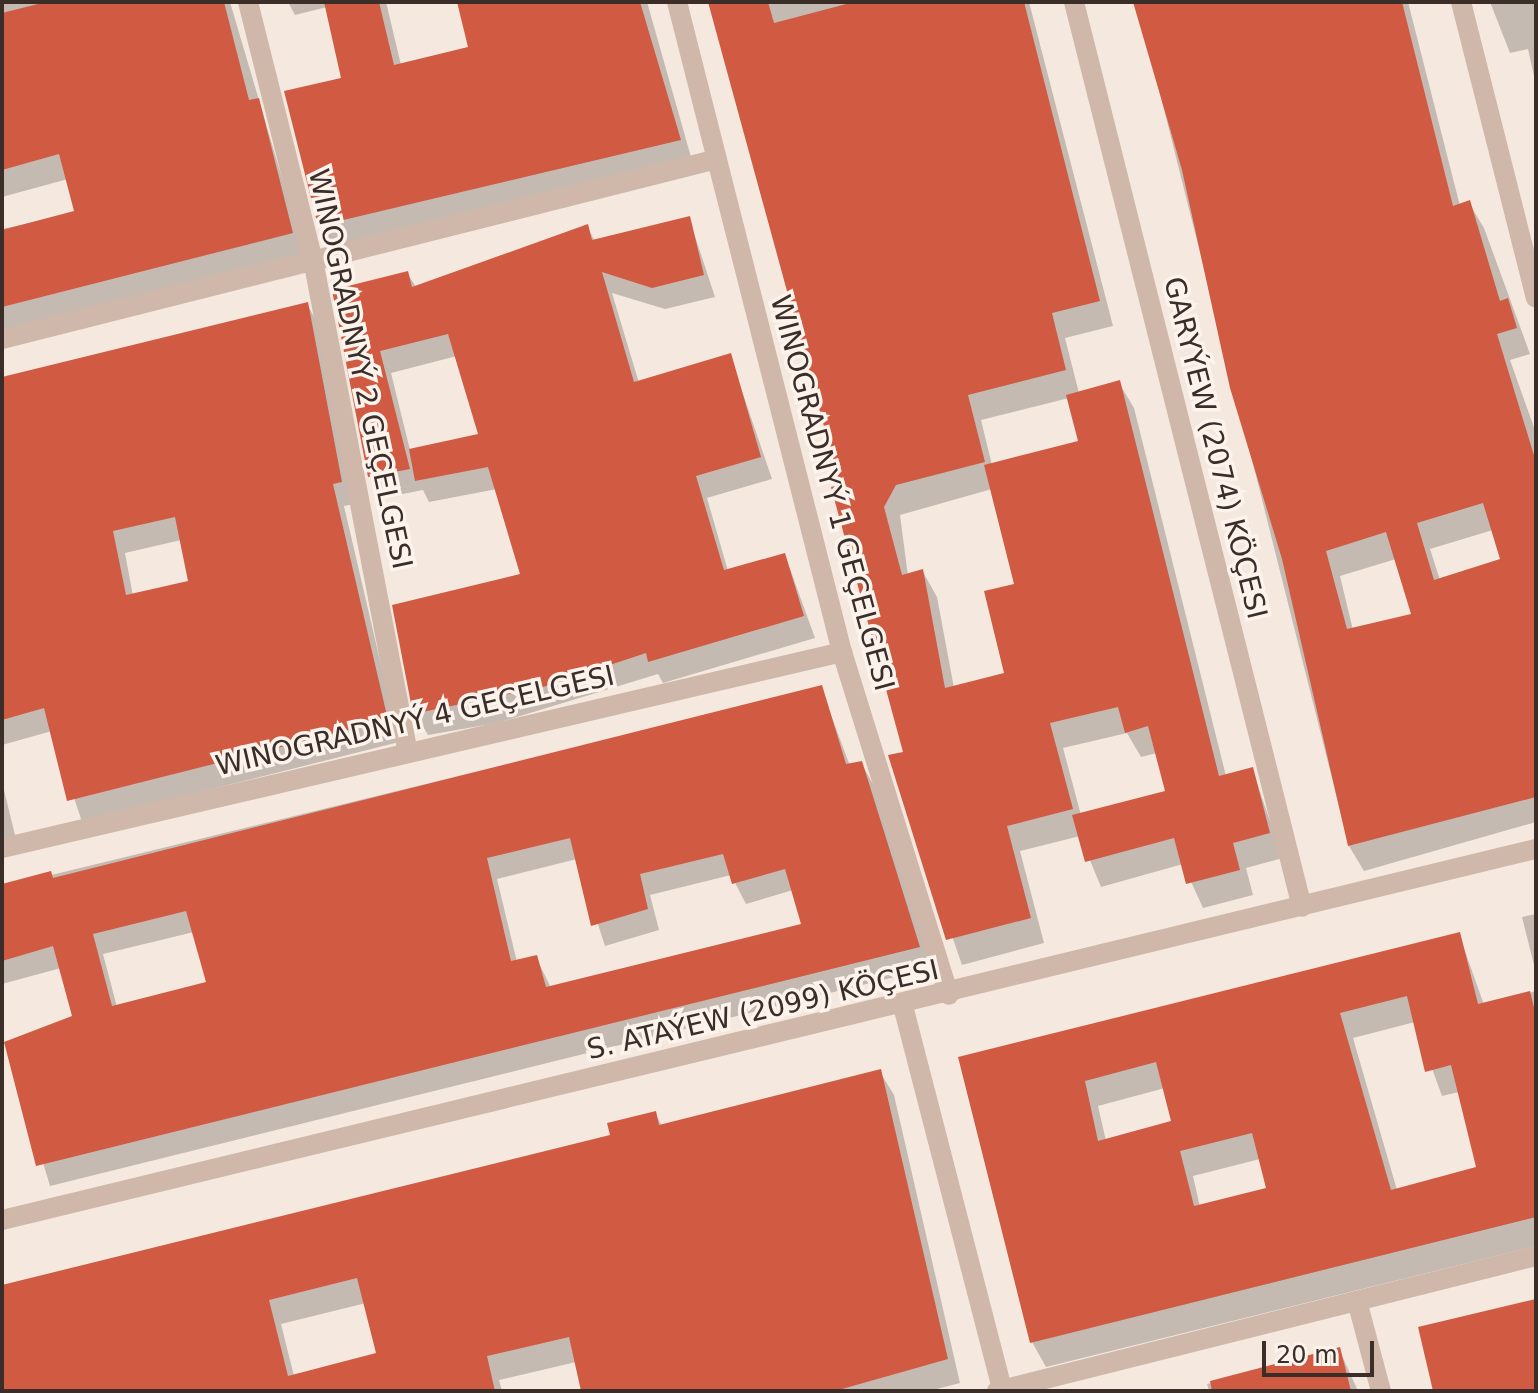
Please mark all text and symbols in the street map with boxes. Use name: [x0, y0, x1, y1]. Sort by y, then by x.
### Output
street label: WINOGRADNYÝ 2 GEÇELGESI: [301, 166, 419, 572]
street label: GARYÝEW (2074) KÖÇESI: [1156, 274, 1274, 622]
street label: WINOGRADNYÝ 1 GEÇELGESI: [763, 292, 901, 694]
street label: WINOGRADNYÝ 4 GEÇELGESI: [212, 659, 618, 783]
street label: S. ATAÝEW (2099) KÖÇESI: [584, 953, 942, 1067]
scale bar: [1266, 1325, 1378, 1375]
text: 20 m: [1276, 1341, 1338, 1369]

